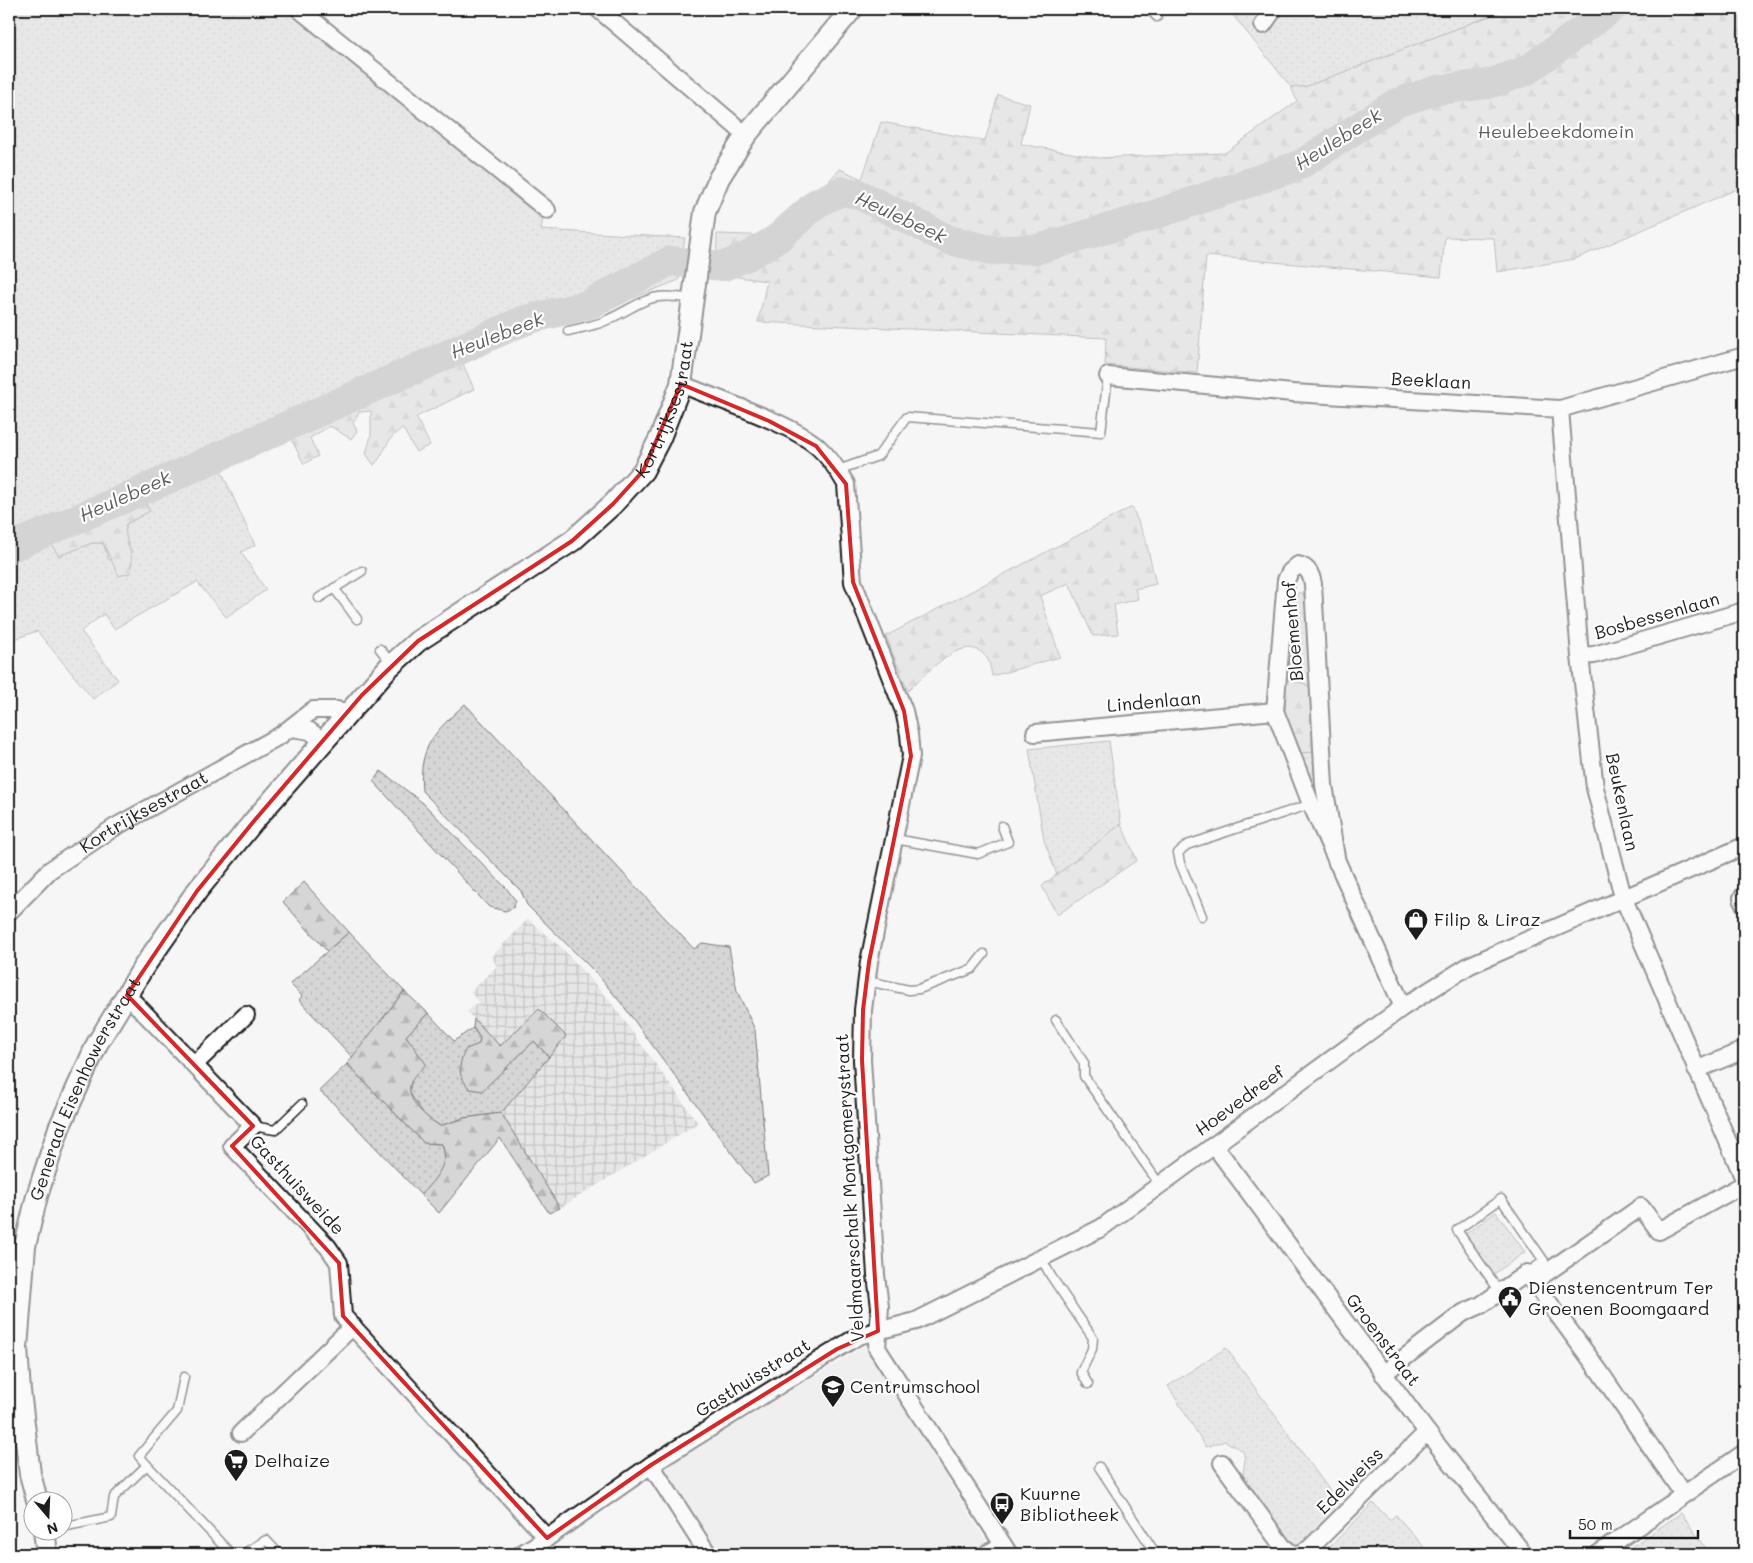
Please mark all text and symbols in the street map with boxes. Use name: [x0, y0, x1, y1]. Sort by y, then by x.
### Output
water label: Heulebeek: [1290, 102, 1387, 175]
park label: Heulebeekdomein: [1478, 119, 1634, 143]
water label: Heulebeek: [852, 185, 952, 249]
water label: Heulebeek: [447, 305, 548, 364]
street label: Kortrijksestraat: [630, 339, 698, 483]
street label: Beeklaan: [1391, 366, 1472, 394]
water label: Heulebeek: [75, 464, 175, 527]
street label: Bloemenhof: [1276, 579, 1308, 682]
street label: Bosbessenlaan: [1592, 586, 1722, 644]
street label: Lindenlaan: [1106, 685, 1202, 717]
street label: Beukenlaan: [1601, 751, 1645, 853]
street label: Kortrijksestraat: [74, 765, 212, 858]
shop icon: Filip & Liraz: [1403, 907, 1429, 941]
place label: Filip & Liraz: [1434, 907, 1540, 931]
street label: Generaal Eisenhowerstraat: [23, 972, 146, 1204]
street label: Veldmaarschalk Montgomerystraat: [829, 1033, 869, 1343]
street label: Hoevedreef: [1190, 1059, 1290, 1141]
street label: Gasthuisweide: [245, 1129, 350, 1240]
place label: Dienstencentrum Ter Groenen Boomgaard: [1528, 1275, 1714, 1320]
public building icon: Dienstencentrum Ter Groenen Boomgaard: [1497, 1285, 1523, 1319]
street label: Groenstraat: [1341, 1288, 1427, 1391]
street label: Gasthuisstraat: [690, 1332, 815, 1422]
school or university icon: Centrumschool: [820, 1374, 846, 1408]
place label: Centrumschool: [850, 1374, 980, 1398]
street label: Edelweiss: [1311, 1442, 1388, 1519]
supermarket icon: Delhaize: [223, 1448, 249, 1482]
place label: Delhaize: [254, 1448, 330, 1472]
place label: Kuurne Bibliotheek: [1020, 1481, 1119, 1526]
north arrow: [22, 1490, 72, 1540]
bus stop icon: Kuurne Bibliotheek: [989, 1491, 1015, 1525]
scale bar: [1570, 1508, 1698, 1540]
text: 50 m: [1578, 1514, 1613, 1534]
text: N: [44, 1518, 61, 1539]

